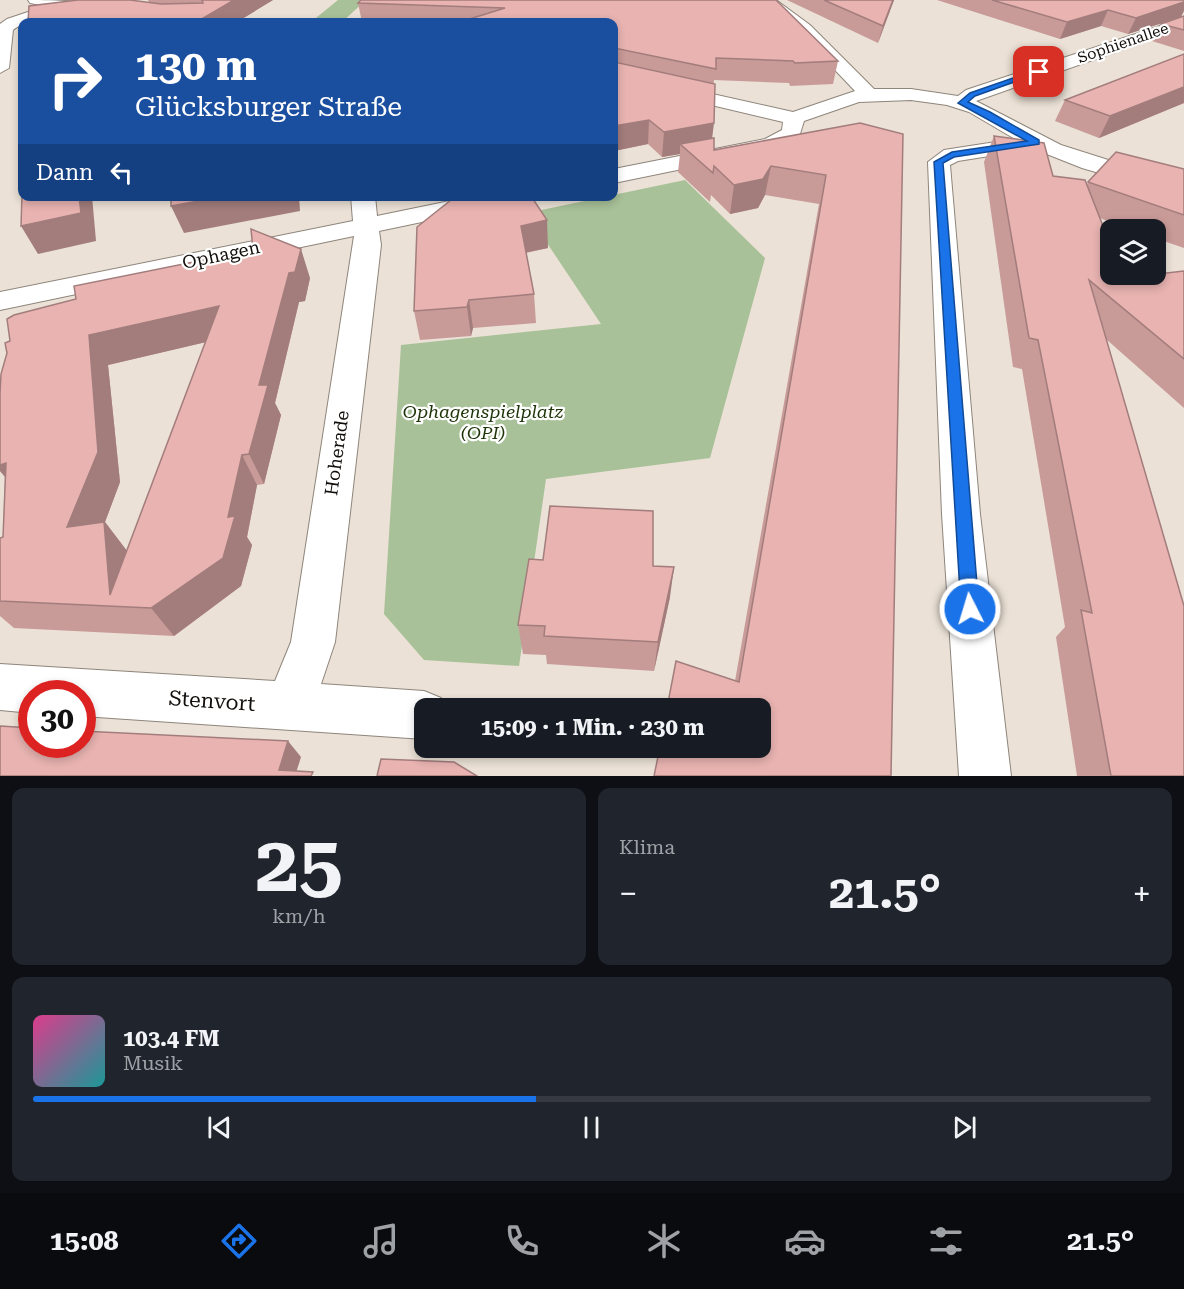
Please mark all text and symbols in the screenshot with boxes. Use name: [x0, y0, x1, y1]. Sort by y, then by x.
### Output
street label: Sophienallee: [1075, 19, 1171, 67]
text: 130 m: [135, 41, 257, 90]
icon: right: [36, 42, 114, 120]
pin: [1013, 46, 1064, 97]
icon: arrive: [1022, 55, 1055, 88]
text: Glücksburger Straße: [135, 91, 402, 123]
icon: left: [105, 156, 138, 189]
text: Dann: [36, 160, 93, 185]
map controls: [1100, 219, 1166, 285]
button: layers: [1100, 219, 1166, 285]
street label: Ophagen: [180, 236, 262, 273]
park label: Ophagenspielplatz (OPI): [403, 401, 563, 443]
street label: Hoherade: [320, 409, 353, 497]
position arrow: [938, 577, 1002, 641]
speed limit sign: 30: [18, 680, 96, 758]
street label: Stenvort: [168, 686, 256, 716]
text: 15:09 · 1 Min. · 230 m: [480, 715, 705, 740]
text: 25: [255, 819, 343, 910]
text: Klima: [619, 835, 675, 859]
text: 21.5°: [829, 866, 941, 919]
text: −: [619, 874, 637, 913]
text: +: [1133, 874, 1151, 913]
text: km/h: [272, 904, 326, 928]
text: 103.4 FM: [123, 1026, 220, 1051]
text: Musik: [123, 1051, 183, 1075]
icon: previous: [203, 1111, 236, 1144]
icon: pause: [575, 1111, 608, 1144]
icon: next: [948, 1111, 981, 1144]
icon: directions: [218, 1220, 260, 1262]
icon: music: [360, 1220, 402, 1262]
icon: phone: [501, 1220, 543, 1262]
icon: climate: [643, 1220, 685, 1262]
icon: car: [784, 1220, 826, 1262]
icon: filters: [925, 1220, 967, 1262]
text: 15:08: [50, 1225, 119, 1257]
text: 21.5°: [1067, 1225, 1134, 1257]

